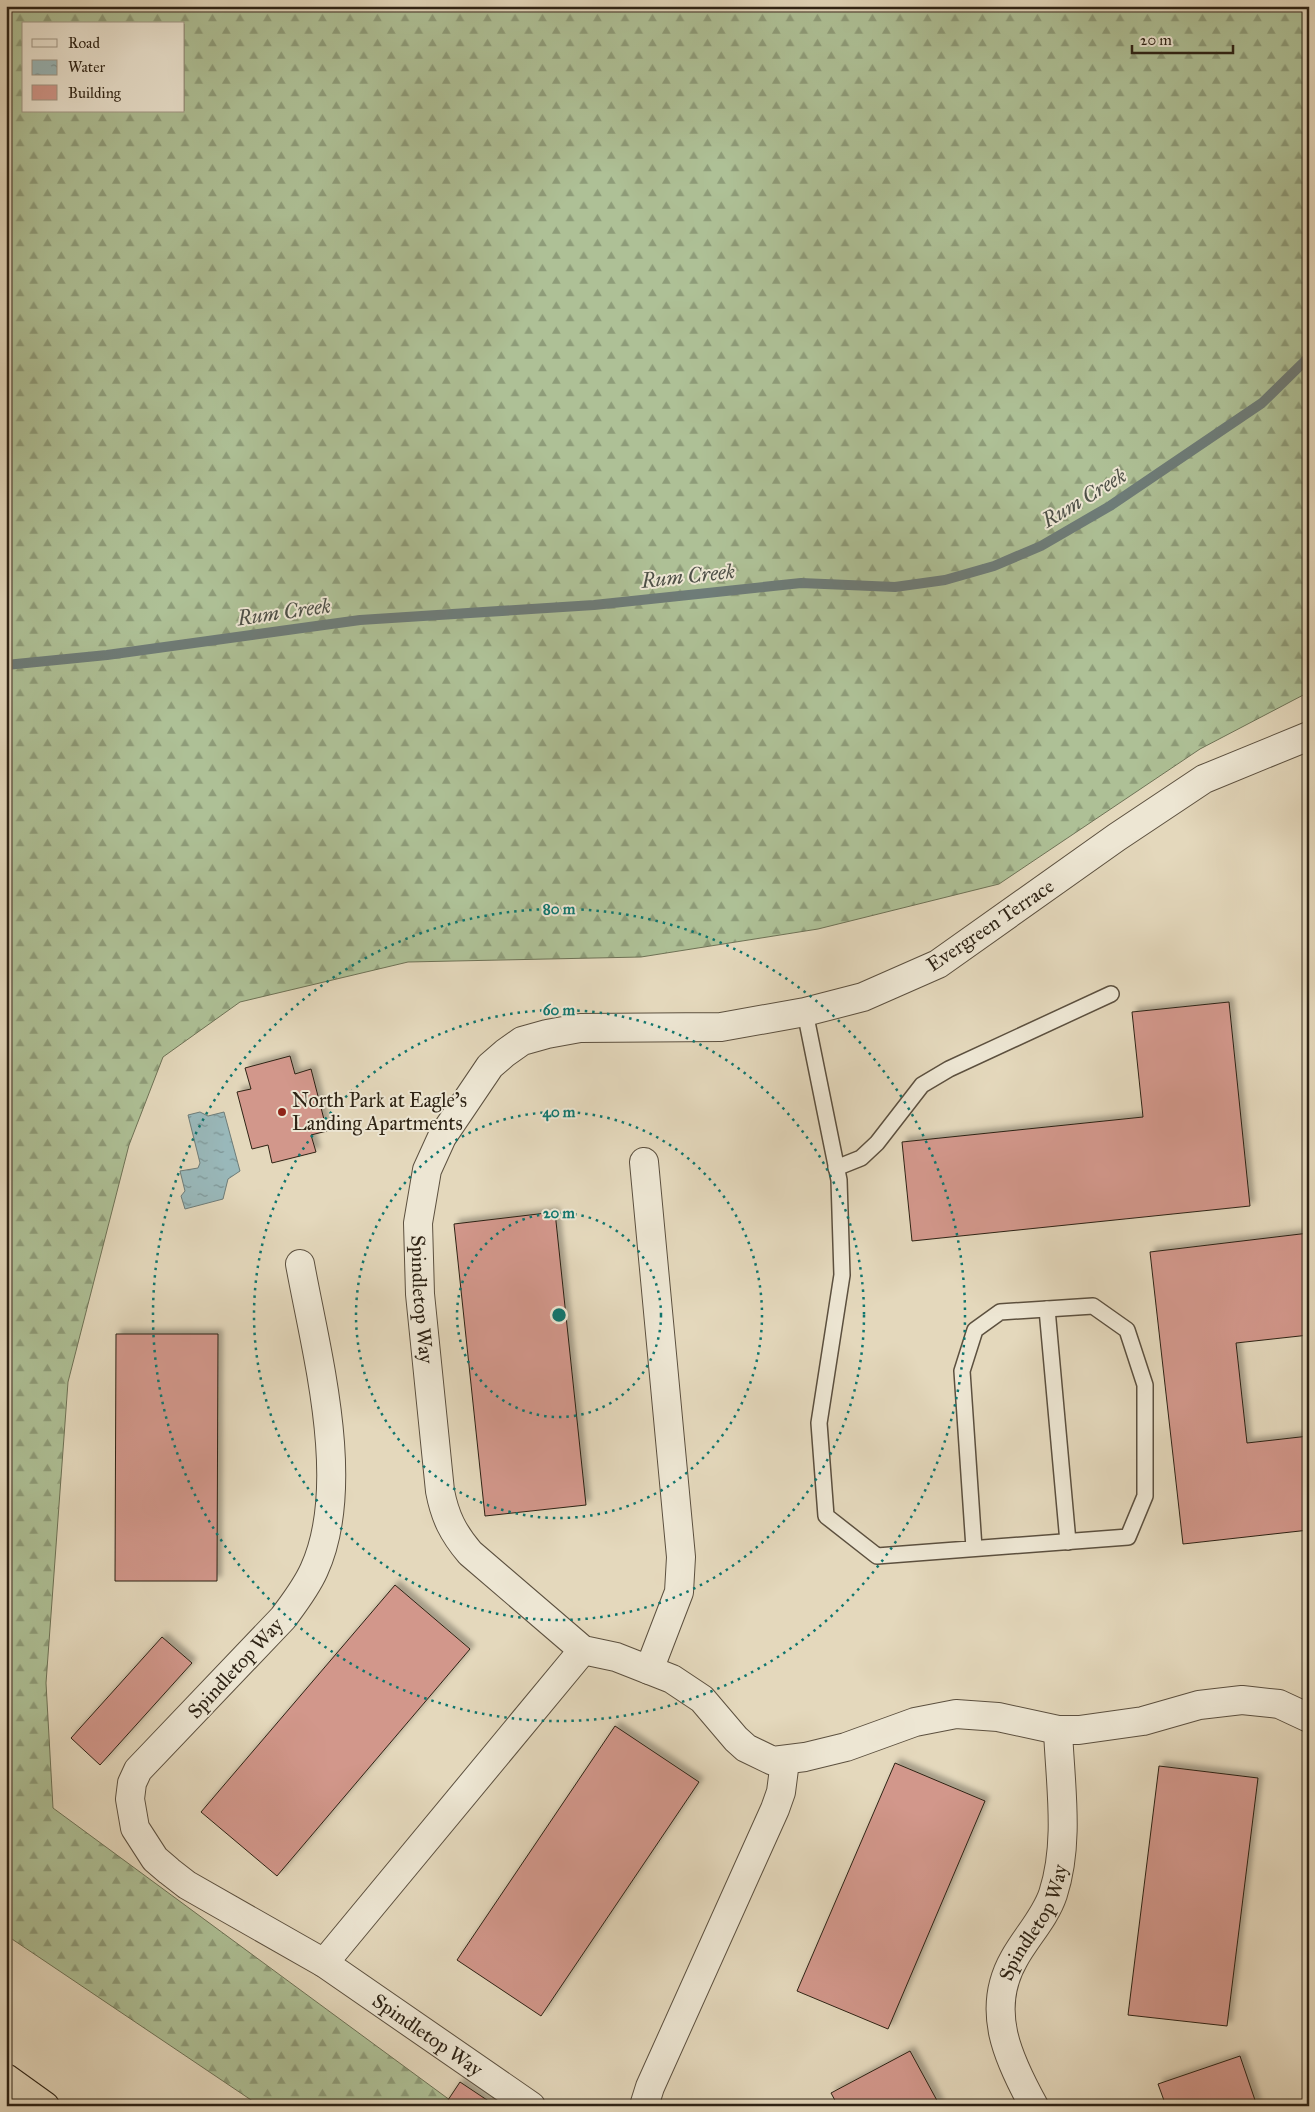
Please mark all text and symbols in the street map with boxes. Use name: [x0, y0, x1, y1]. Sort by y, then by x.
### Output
legend: [22, 22, 185, 112]
scale bar: [1132, 22, 1234, 54]
text: 20 m: [1140, 31, 1172, 49]
text: Road: [68, 34, 100, 52]
text: Water: [68, 58, 105, 76]
text: Building: [68, 84, 122, 102]
water label: Rum Creek: [1036, 462, 1132, 534]
water label: Rum Creek: [639, 558, 737, 594]
water label: Rum Creek: [235, 592, 333, 632]
street label: Evergreen Terrace: [922, 874, 1059, 977]
text: 80 m: [543, 900, 576, 918]
text: 60 m: [543, 1001, 576, 1019]
place label: North Park at Eagle's Landing Apartments: [292, 1088, 467, 1136]
text: 40 m: [543, 1103, 576, 1122]
marker: North Park at Eagle's Landing Apartments: [276, 1106, 288, 1118]
text: 20 m: [543, 1204, 575, 1222]
street label: Spindletop Way: [406, 1235, 439, 1365]
centre of rings: [550, 1306, 568, 1324]
street label: Spindletop Way: [182, 1612, 288, 1723]
street label: Spindletop Way: [994, 1862, 1072, 1984]
street label: Spindletop Way: [368, 1988, 488, 2082]

